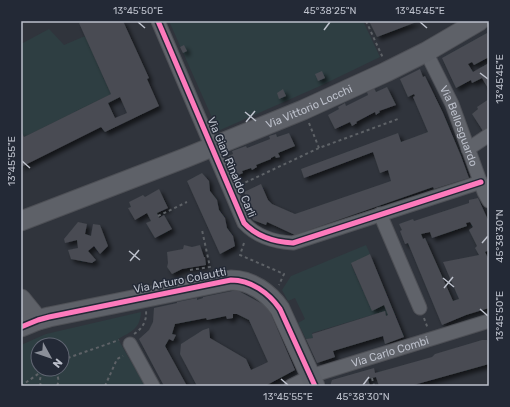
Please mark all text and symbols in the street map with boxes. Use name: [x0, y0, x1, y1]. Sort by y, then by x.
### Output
text: 13°45'50"E: [113, 5, 163, 17]
text: 45°38'25"N: [303, 5, 357, 17]
text: 13°45'45"E: [395, 5, 445, 17]
text: 13°45'45"E: [494, 54, 506, 104]
street label: Via Vittorio Locchi: [264, 82, 354, 131]
street label: Via Bellosguardo: [437, 83, 480, 168]
street label: Via Gian Rinaldo Carli: [204, 115, 259, 219]
text: 13°45'55"E: [6, 136, 18, 186]
text: 45°38'30"N: [494, 209, 506, 263]
street label: Via Arturo Colautti: [133, 265, 228, 296]
text: 13°45'50"E: [494, 291, 506, 341]
street label: Via Carlo Combi: [350, 334, 431, 370]
north arrow: [30, 337, 70, 377]
text: N: [50, 356, 65, 370]
text: 13°45'55"E: [263, 391, 313, 403]
text: 45°38'30"N: [336, 391, 390, 403]

